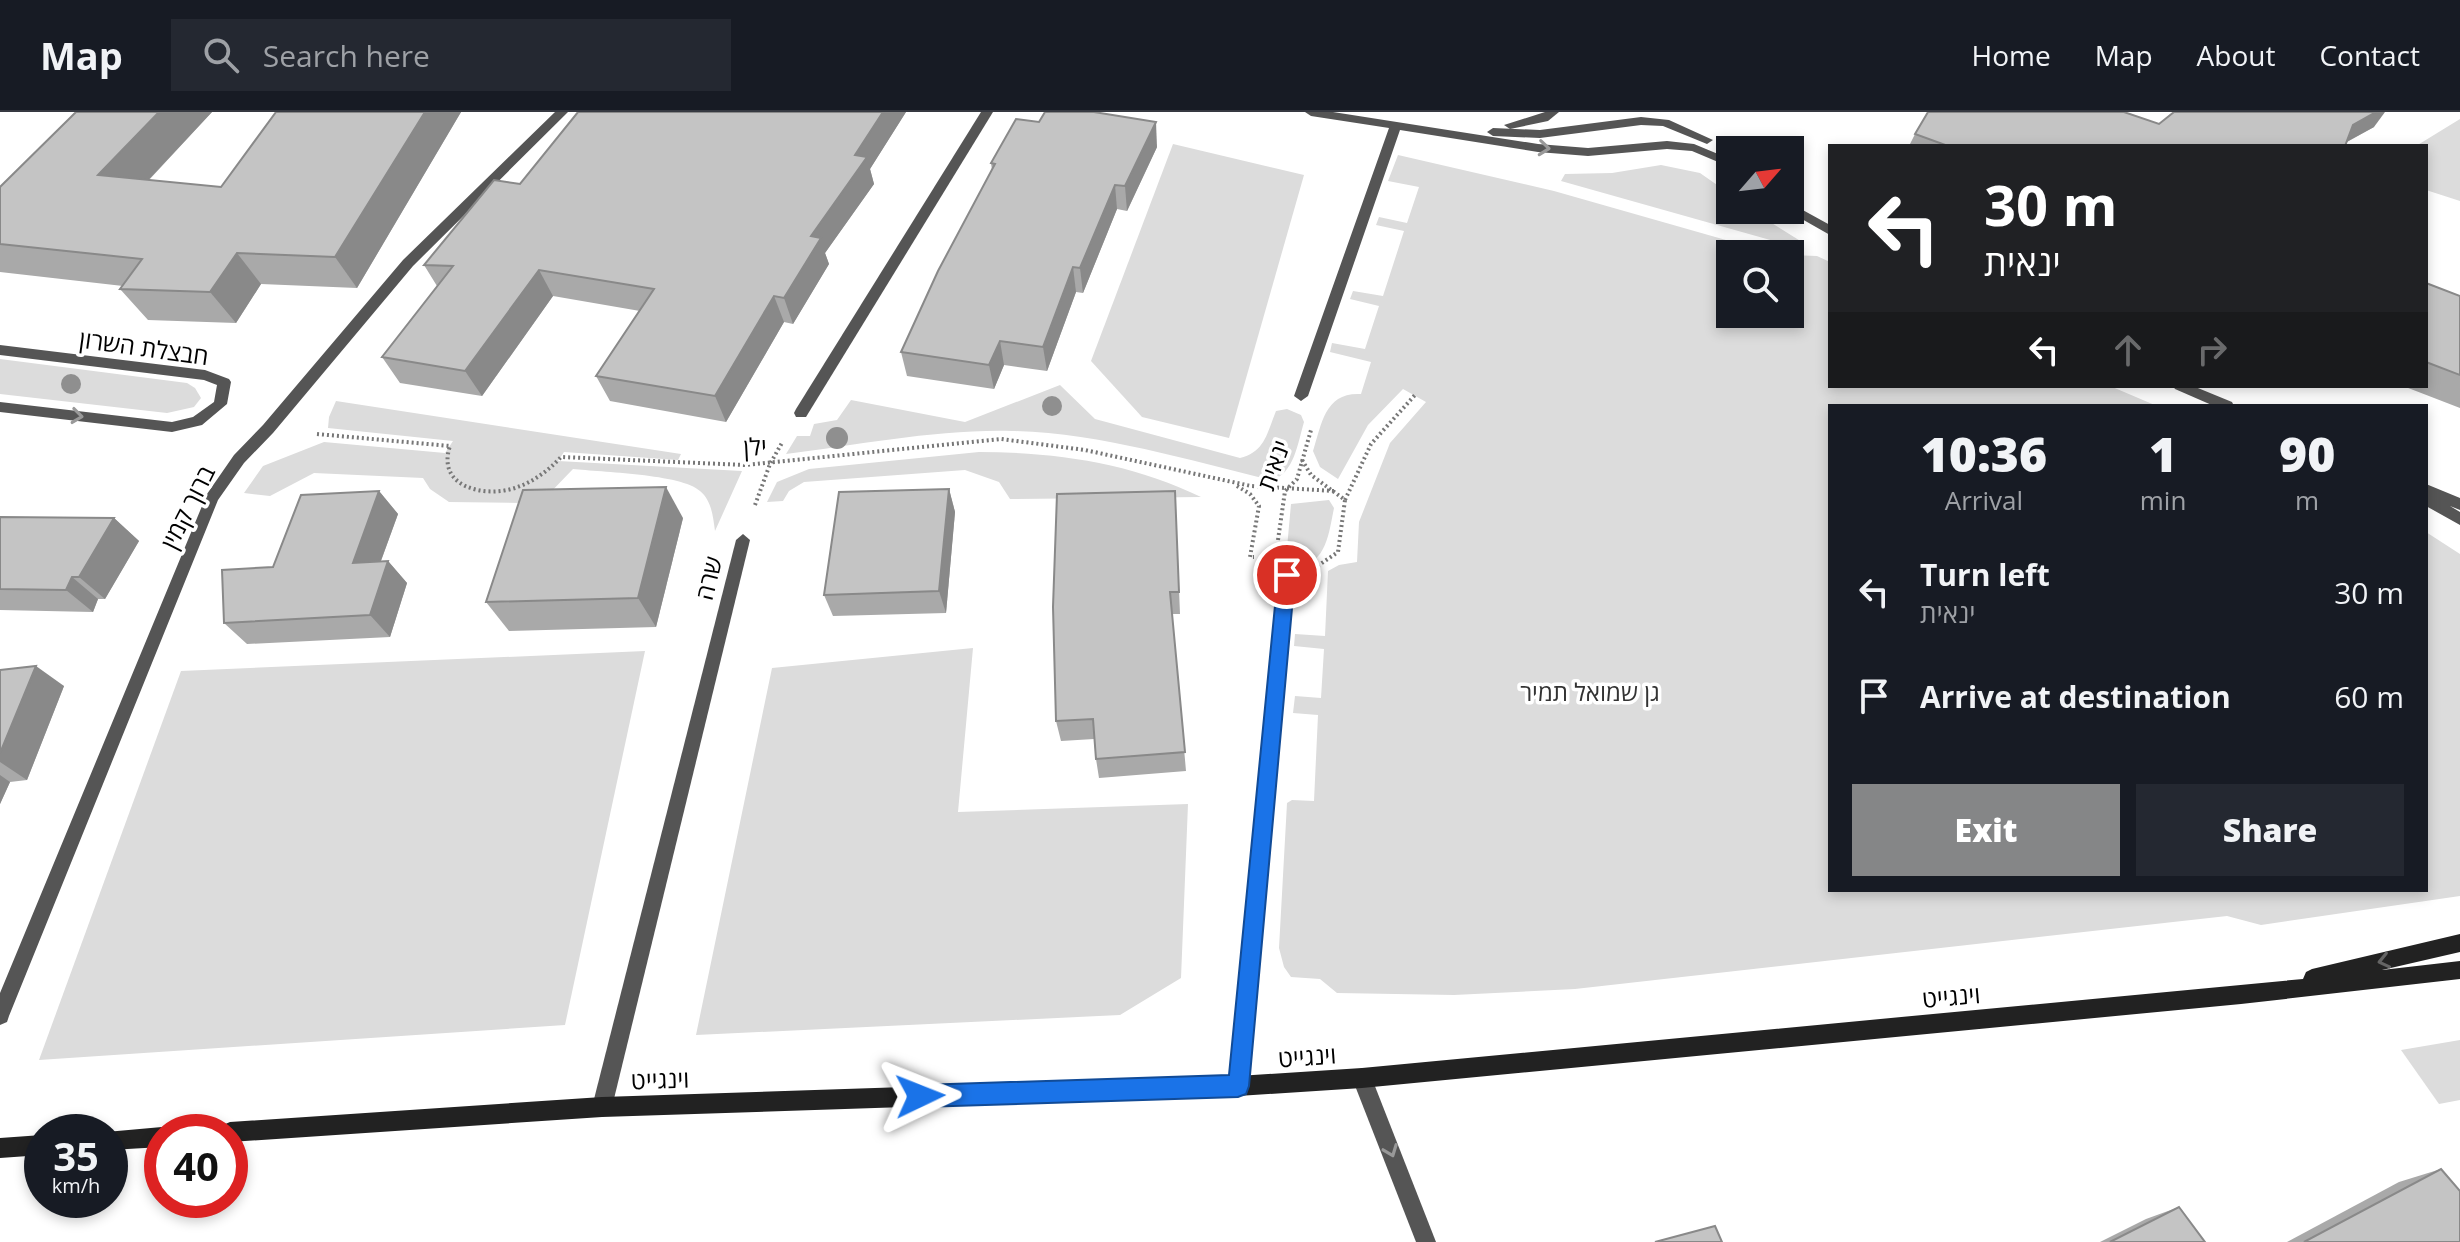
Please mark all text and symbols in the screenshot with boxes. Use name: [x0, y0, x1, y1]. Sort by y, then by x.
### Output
search box: [171, 19, 731, 91]
text: Map: [40, 29, 123, 81]
icon: search: [199, 33, 243, 77]
text: Search here: [263, 35, 430, 76]
text: Home: [1972, 36, 2051, 74]
text: Map: [2095, 36, 2153, 74]
text: About: [2197, 36, 2275, 74]
text: Contact: [2319, 36, 2420, 74]
north arrow: [1716, 136, 1804, 224]
map controls: [1716, 136, 1804, 328]
one-way arrow: [1538, 140, 1551, 157]
text: 30 m: [1984, 166, 2118, 242]
icon: left: [1852, 176, 1956, 280]
text: ינאית: [1984, 238, 2061, 287]
button: search: [1716, 240, 1804, 328]
street label: חבצלת השרון: [77, 322, 211, 372]
icon: left: [2022, 328, 2066, 372]
icon: ahead: [2106, 328, 2150, 372]
icon: right: [2190, 328, 2234, 372]
one-way arrow: [71, 408, 84, 425]
text: 10:36: [1921, 421, 2047, 486]
text: 1: [2149, 421, 2177, 486]
text: 90: [2279, 421, 2335, 486]
street label: ילן: [742, 429, 768, 463]
street label: ינאית: [1249, 435, 1297, 495]
street label: ברוך קמין: [152, 459, 222, 554]
text: Arrival: [1945, 482, 2023, 518]
text: min: [2140, 482, 2186, 518]
text: m: [2295, 482, 2319, 518]
pin: [1253, 541, 1321, 609]
street label: שרה: [687, 553, 729, 603]
icon: arrive: [1265, 553, 1309, 597]
text: Turn left: [1920, 554, 2050, 595]
icon: left: [1852, 570, 1896, 614]
text: 30 m: [2334, 572, 2404, 613]
text: ינאית: [1920, 595, 1975, 631]
icon: arrive: [1852, 674, 1896, 718]
park label: גן שמואל תמיר: [1520, 675, 1660, 708]
text: Arrive at destination: [1920, 676, 2231, 717]
text: 60 m: [2334, 676, 2404, 717]
button: Exit: [1852, 784, 2120, 876]
button: Share: [2136, 784, 2404, 876]
one-way arrow: [2378, 952, 2391, 969]
street label: וינגייט: [1920, 977, 1982, 1015]
street label: וינגייט: [1277, 1038, 1337, 1074]
position arrow: [878, 1054, 962, 1138]
street label: וינגייט: [630, 1061, 690, 1097]
speed limit sign: 40: [144, 1114, 248, 1218]
text: 35: [53, 1128, 99, 1183]
one-way arrow: [1381, 1143, 1397, 1157]
text: km/h: [52, 1172, 100, 1199]

